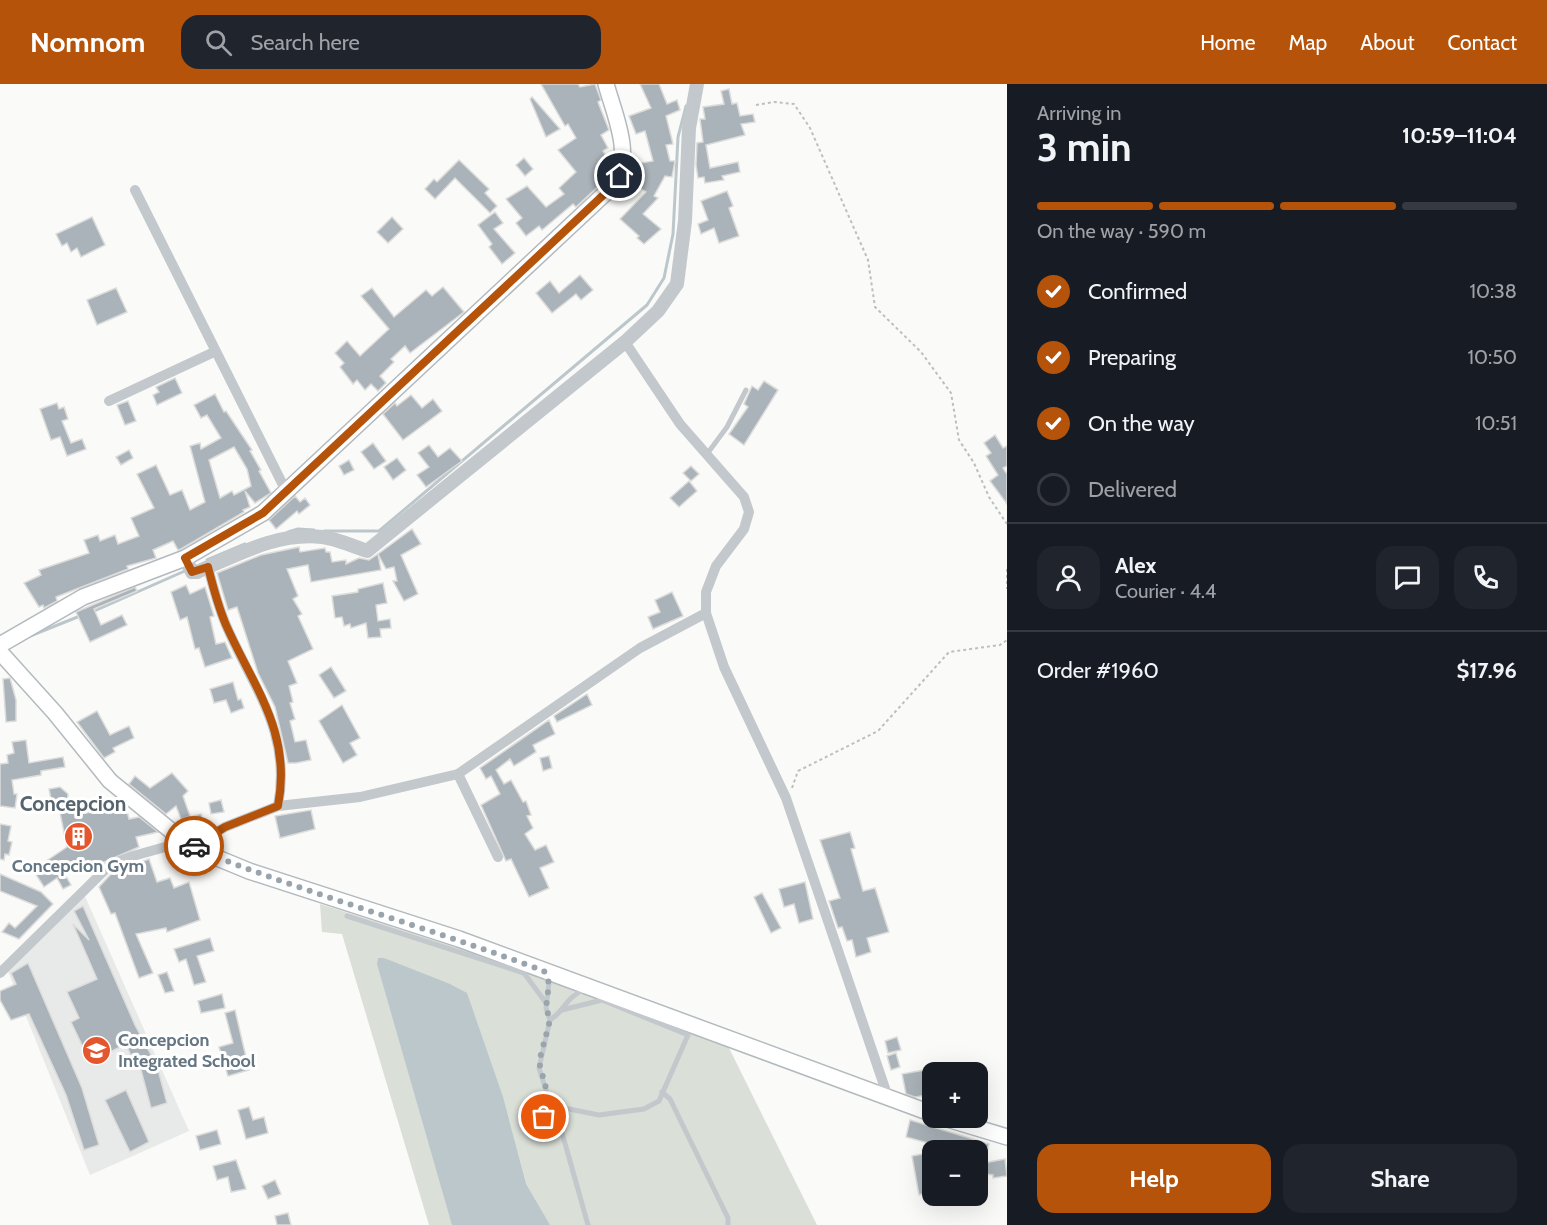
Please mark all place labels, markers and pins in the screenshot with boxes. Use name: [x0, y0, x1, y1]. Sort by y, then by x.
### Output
pin: [594, 150, 645, 201]
building icon: Concepcion Gym: [62, 821, 94, 853]
place label: Concepcion Gym: [12, 855, 144, 877]
place label: Concepcion Integrated School: [118, 1029, 256, 1072]
school or university icon: Concepcion Integrated School: [81, 1034, 113, 1066]
pin: [518, 1091, 569, 1142]

